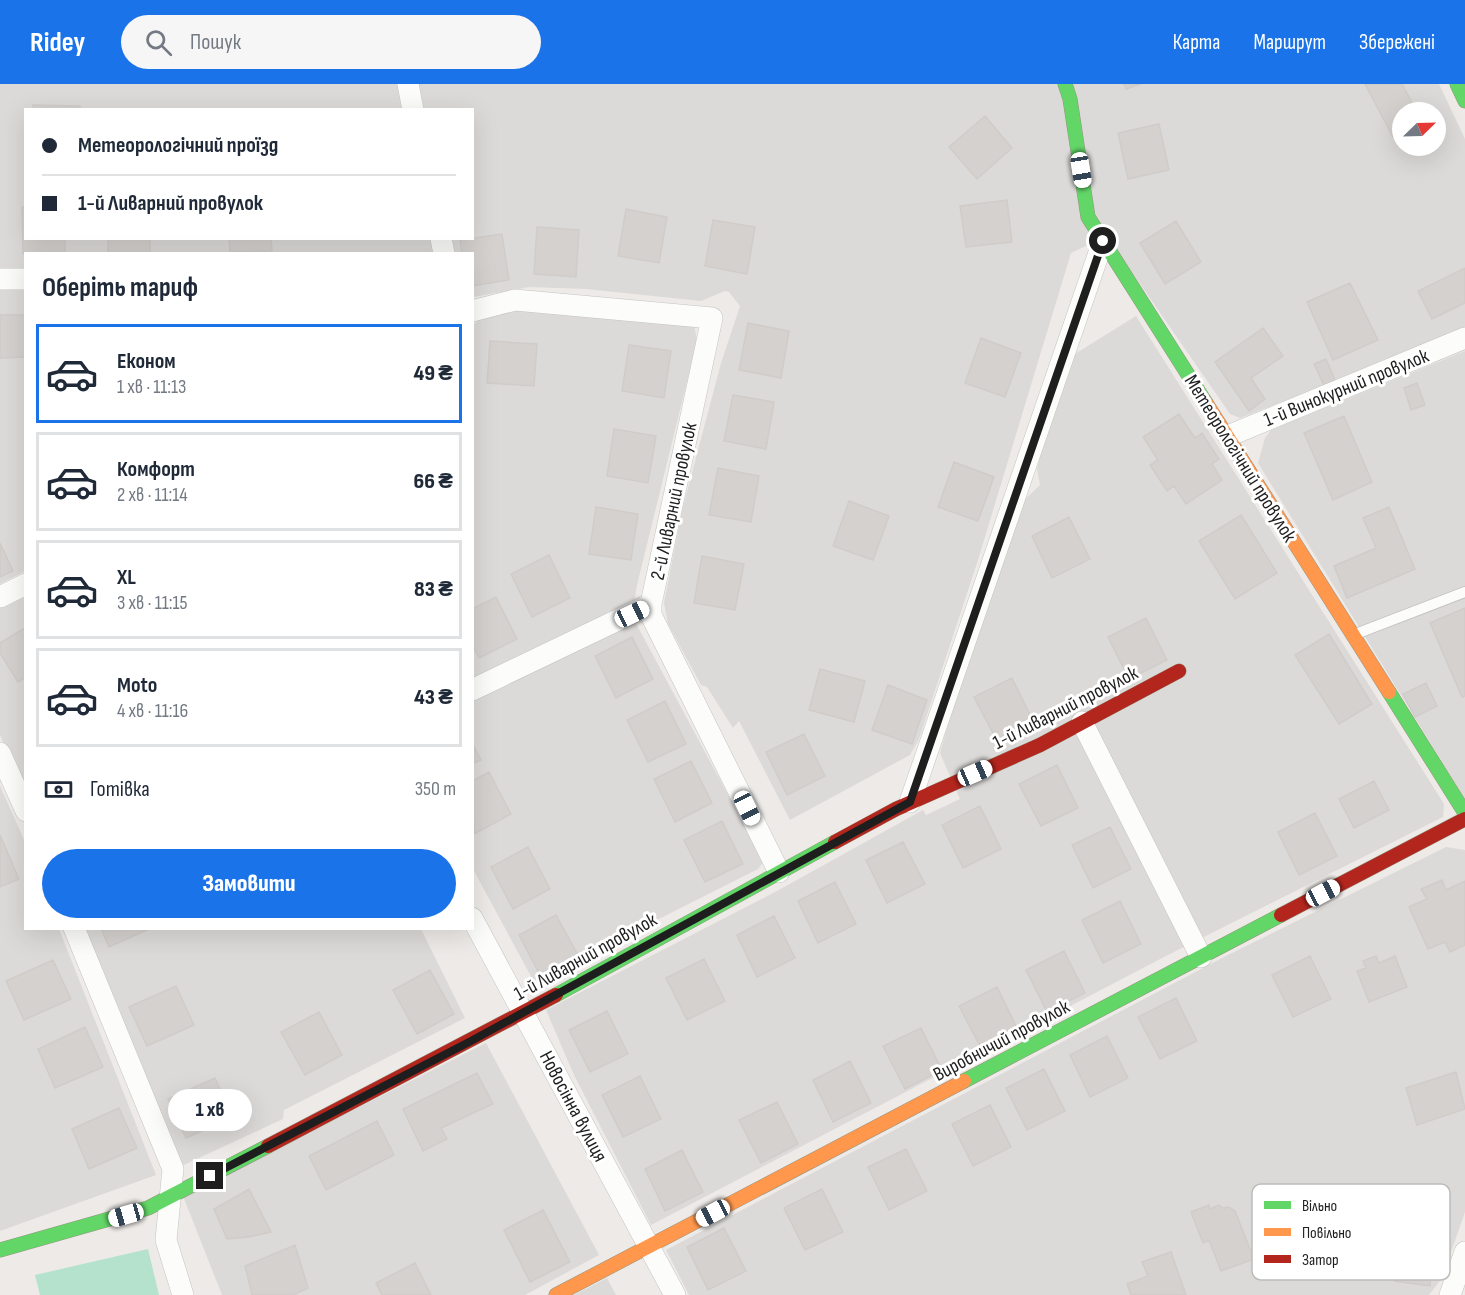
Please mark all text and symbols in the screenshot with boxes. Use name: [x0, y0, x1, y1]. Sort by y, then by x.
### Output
search box: [121, 15, 541, 69]
text: Ridey: [30, 26, 85, 59]
icon: search: [142, 26, 175, 59]
text: Пошук: [190, 29, 241, 56]
text: Карта: [1173, 30, 1220, 55]
text: Маршрут: [1253, 30, 1326, 55]
text: Збережені: [1359, 30, 1435, 55]
north arrow: [1392, 102, 1446, 156]
map controls: [1392, 102, 1446, 156]
text: Метеорологічний проїзд: [78, 132, 278, 159]
car: [1069, 151, 1093, 189]
text: 1-й Ливарний провулок: [78, 190, 263, 217]
route start: [1089, 227, 1116, 254]
text: Оберіть тариф: [42, 272, 198, 304]
street label: 1-й Винокурний провулок: [1260, 344, 1433, 432]
icon: car: [45, 347, 99, 401]
text: Економ: [117, 348, 176, 375]
text: 49 ₴: [413, 360, 453, 387]
street label: Метеорологічний провулок: [1179, 371, 1302, 547]
text: 1 хв · 11:13: [117, 375, 187, 399]
street label: 2-й Ливарний провулок: [646, 420, 702, 582]
icon: car: [45, 455, 99, 509]
text: Комфорт: [117, 456, 195, 483]
text: 66 ₴: [414, 468, 453, 495]
text: 2 хв · 11:14: [117, 483, 188, 507]
icon: car: [45, 563, 99, 617]
text: XL: [117, 564, 136, 591]
text: 83 ₴: [414, 576, 453, 603]
text: 3 хв · 11:15: [117, 591, 188, 615]
car: [612, 598, 652, 630]
street label: 1-й Ливарний провулок: [989, 661, 1142, 755]
icon: car: [45, 671, 99, 725]
text: Moto: [117, 672, 157, 699]
text: 43 ₴: [414, 684, 453, 711]
text: 4 хв · 11:16: [117, 699, 188, 723]
car: [955, 757, 995, 789]
icon: cash: [42, 773, 75, 806]
text: Готівка: [90, 776, 150, 803]
text: 350 m: [415, 777, 456, 801]
car: [731, 788, 763, 828]
button: Замовити: [42, 849, 456, 918]
car: [1303, 877, 1343, 909]
street label: 1-й Ливарний провулок: [510, 908, 661, 1006]
street label: Виробничий провулок: [929, 995, 1074, 1087]
street label: Новосінна вулиця: [534, 1047, 612, 1166]
callout: 1 хв: [168, 1089, 252, 1131]
text: 1 хв: [196, 1098, 224, 1122]
route end: [196, 1162, 223, 1189]
legend: [1252, 1184, 1450, 1280]
car: [693, 1197, 733, 1229]
text: Вільно: [1302, 1197, 1337, 1216]
car: [106, 1201, 146, 1229]
text: Повільно: [1302, 1224, 1352, 1243]
text: Затор: [1302, 1251, 1339, 1270]

